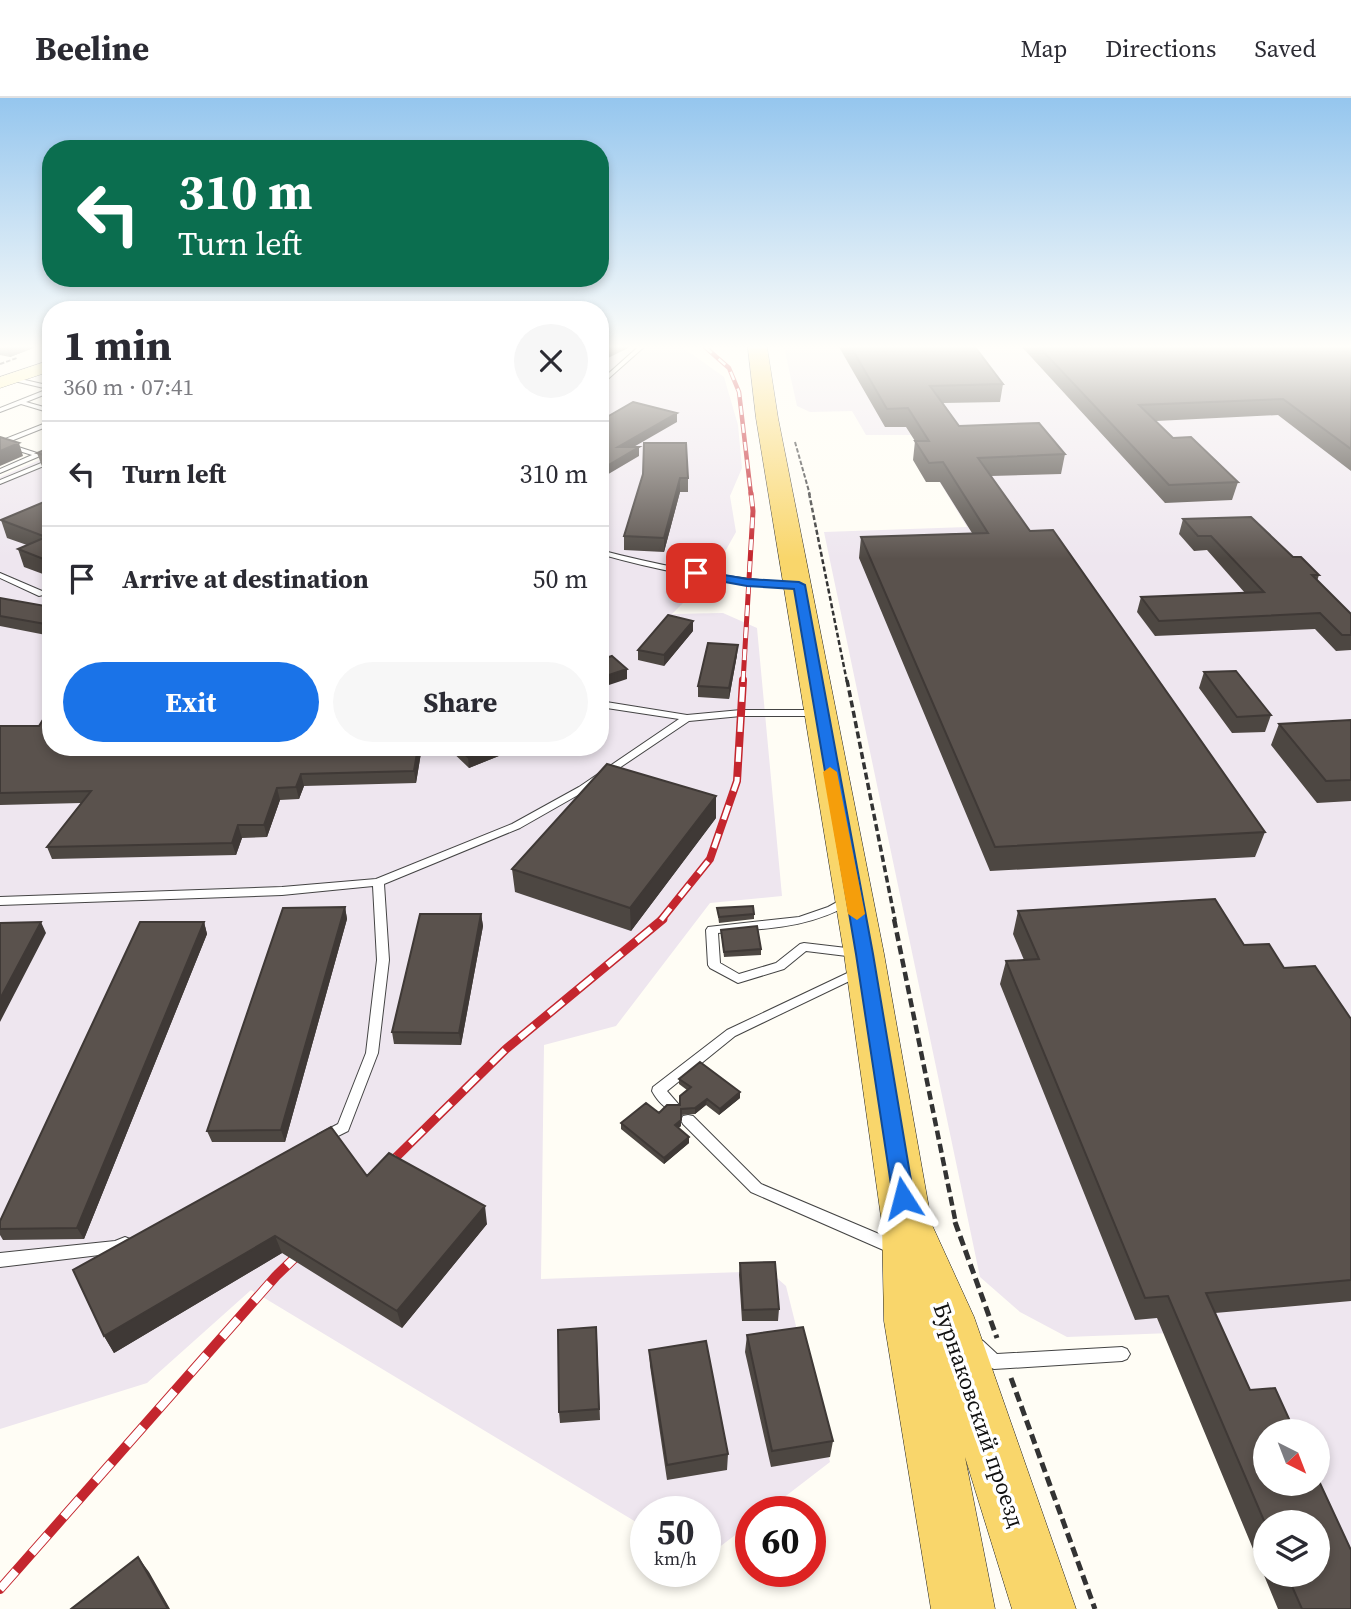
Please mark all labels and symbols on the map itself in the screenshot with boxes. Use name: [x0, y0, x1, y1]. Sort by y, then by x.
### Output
pin: [666, 543, 726, 603]
position arrow: [866, 1161, 940, 1235]
street label: Бурнаковский проезд: [925, 1298, 1033, 1532]
north arrow: [1253, 1419, 1330, 1496]
speed limit sign: 60: [735, 1496, 826, 1587]

